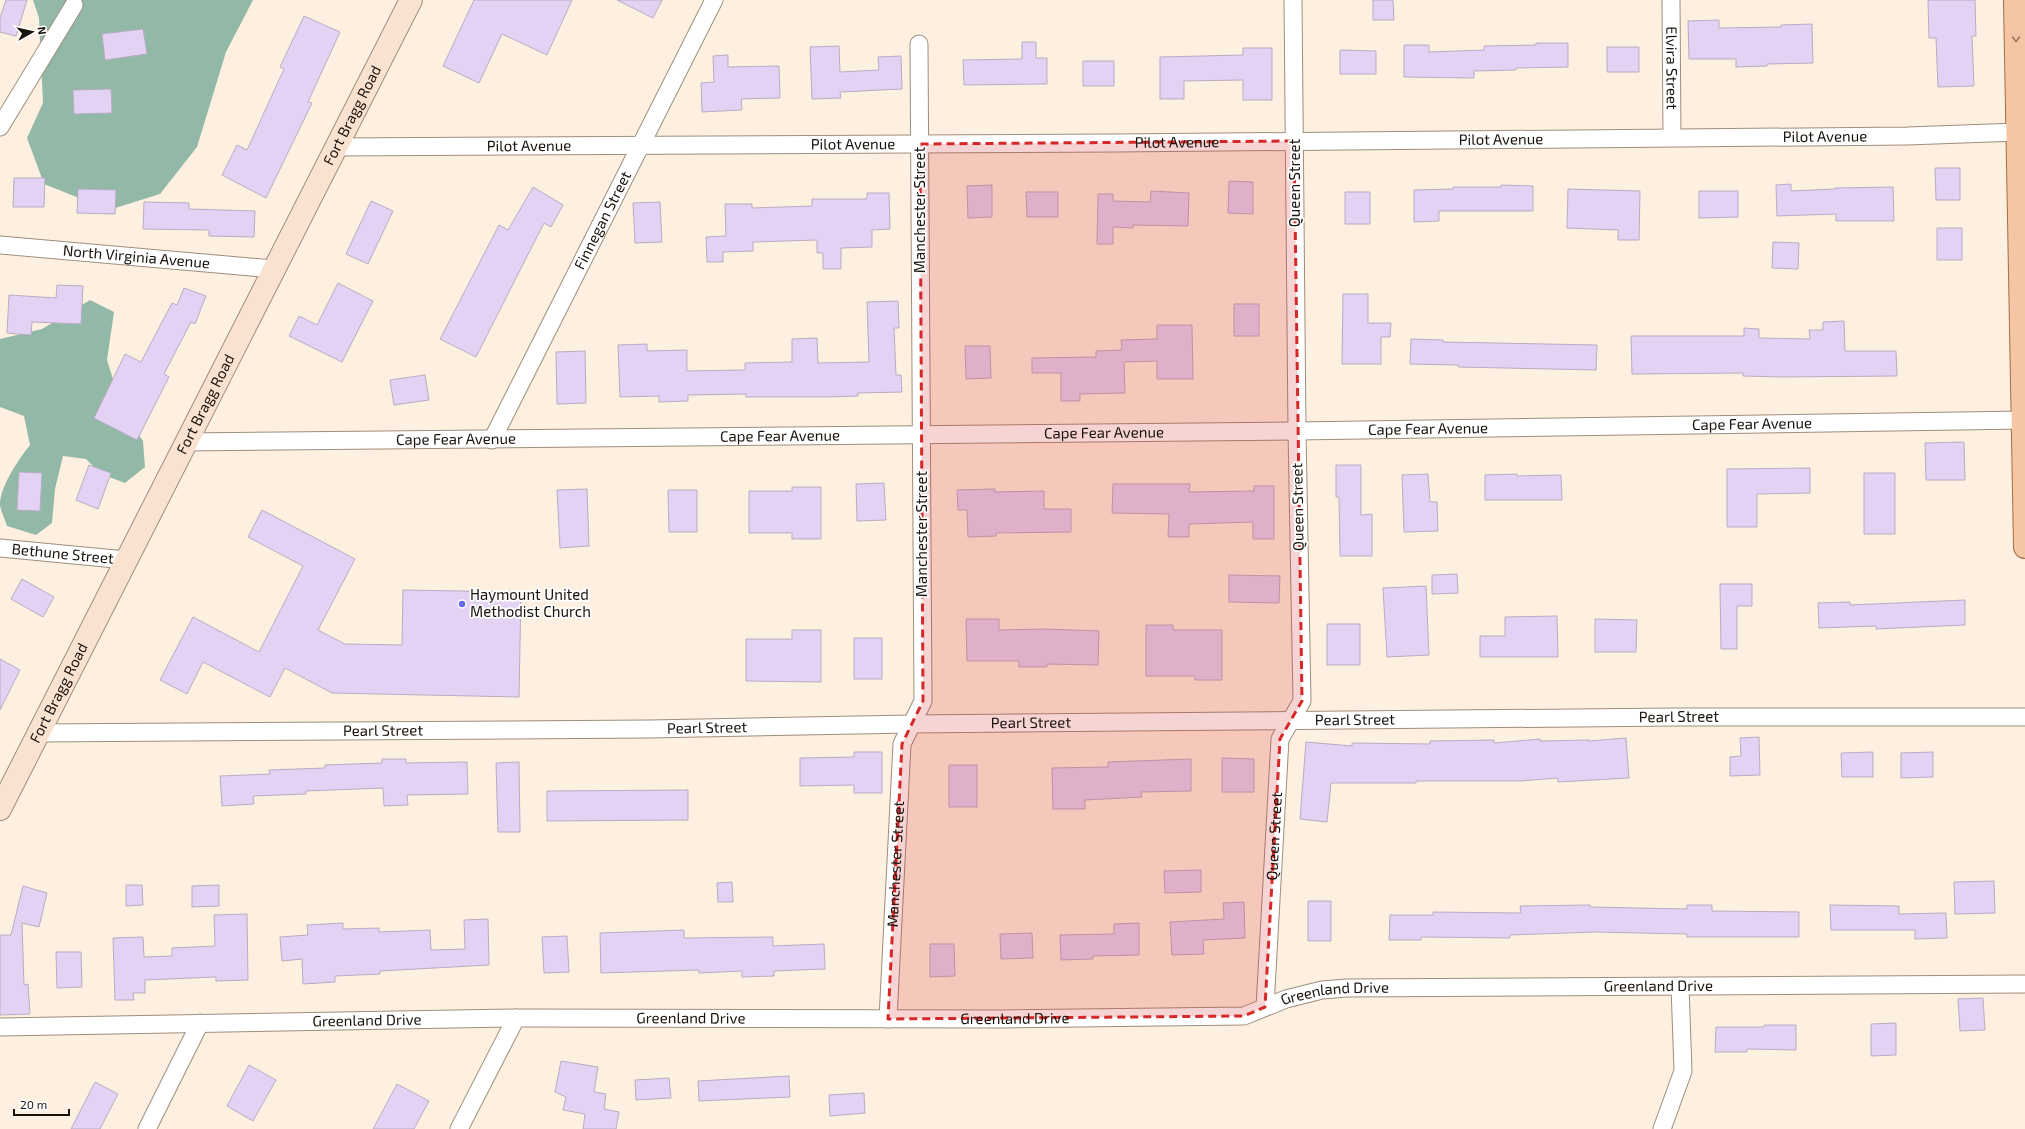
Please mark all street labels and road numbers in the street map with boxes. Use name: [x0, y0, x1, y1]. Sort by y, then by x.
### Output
street label: Elvira Street: [1663, 26, 1682, 110]
street label: Fort Bragg Road: [319, 62, 384, 168]
street label: Pilot Avenue: [1783, 126, 1867, 145]
street label: Pilot Avenue: [1459, 129, 1543, 148]
street label: Pilot Avenue: [1135, 132, 1219, 151]
street label: Pilot Avenue: [811, 134, 895, 153]
street label: Pilot Avenue: [487, 136, 571, 154]
street label: Queen Street: [1285, 139, 1304, 227]
street label: Manchester Street: [910, 147, 928, 273]
street label: Finnegan Street: [570, 168, 634, 272]
street label: North Virginia Avenue: [62, 241, 211, 271]
street label: Fort Bragg Road: [172, 351, 238, 457]
street label: Cape Fear Avenue: [1692, 413, 1812, 433]
street label: Cape Fear Avenue: [1368, 418, 1488, 438]
street label: Cape Fear Avenue: [1044, 422, 1164, 442]
street label: Cape Fear Avenue: [720, 426, 840, 445]
street label: Cape Fear Avenue: [396, 429, 516, 448]
street label: Queen Street: [1287, 462, 1308, 551]
street label: Manchester Street: [912, 471, 930, 597]
street label: Bethune Street: [11, 539, 115, 567]
street label: Fort Bragg Road: [25, 640, 91, 746]
street label: Pearl Street: [1639, 707, 1719, 725]
street label: Pearl Street: [1315, 710, 1395, 728]
street label: Pearl Street: [991, 713, 1071, 731]
street label: Pearl Street: [667, 717, 748, 737]
street label: Pearl Street: [343, 720, 423, 739]
street label: Queen Street: [1262, 791, 1285, 881]
street label: Manchester Street: [883, 800, 907, 928]
street label: Greenland Drive: [1604, 976, 1713, 994]
street label: Greenland Drive: [1278, 978, 1389, 1008]
street label: Greenland Drive: [636, 1008, 746, 1026]
street label: Greenland Drive: [960, 1008, 1070, 1027]
street label: Greenland Drive: [312, 1010, 422, 1030]

